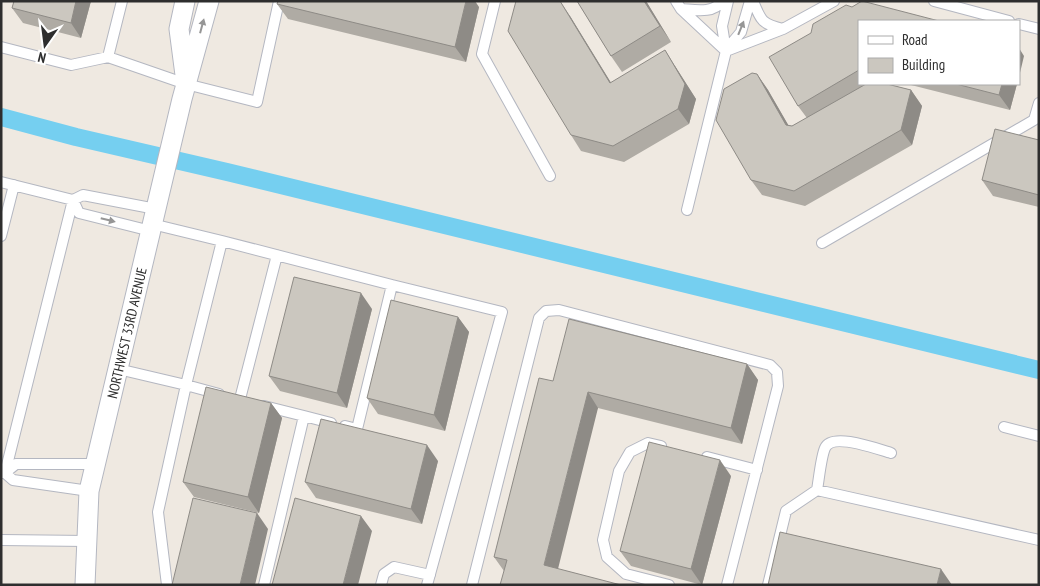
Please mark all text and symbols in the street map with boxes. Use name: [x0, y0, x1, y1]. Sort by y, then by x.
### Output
one-way arrow: [198, 18, 206, 33]
north arrow: [20, 20, 70, 70]
legend: [858, 20, 1020, 85]
one-way arrow: [738, 21, 746, 35]
text: Road: [902, 30, 928, 49]
text: N: [36, 48, 48, 67]
text: Building: [902, 55, 945, 74]
one-way arrow: [100, 216, 115, 224]
street label: NORTHWEST 33RD AVENUE: [103, 266, 151, 400]

